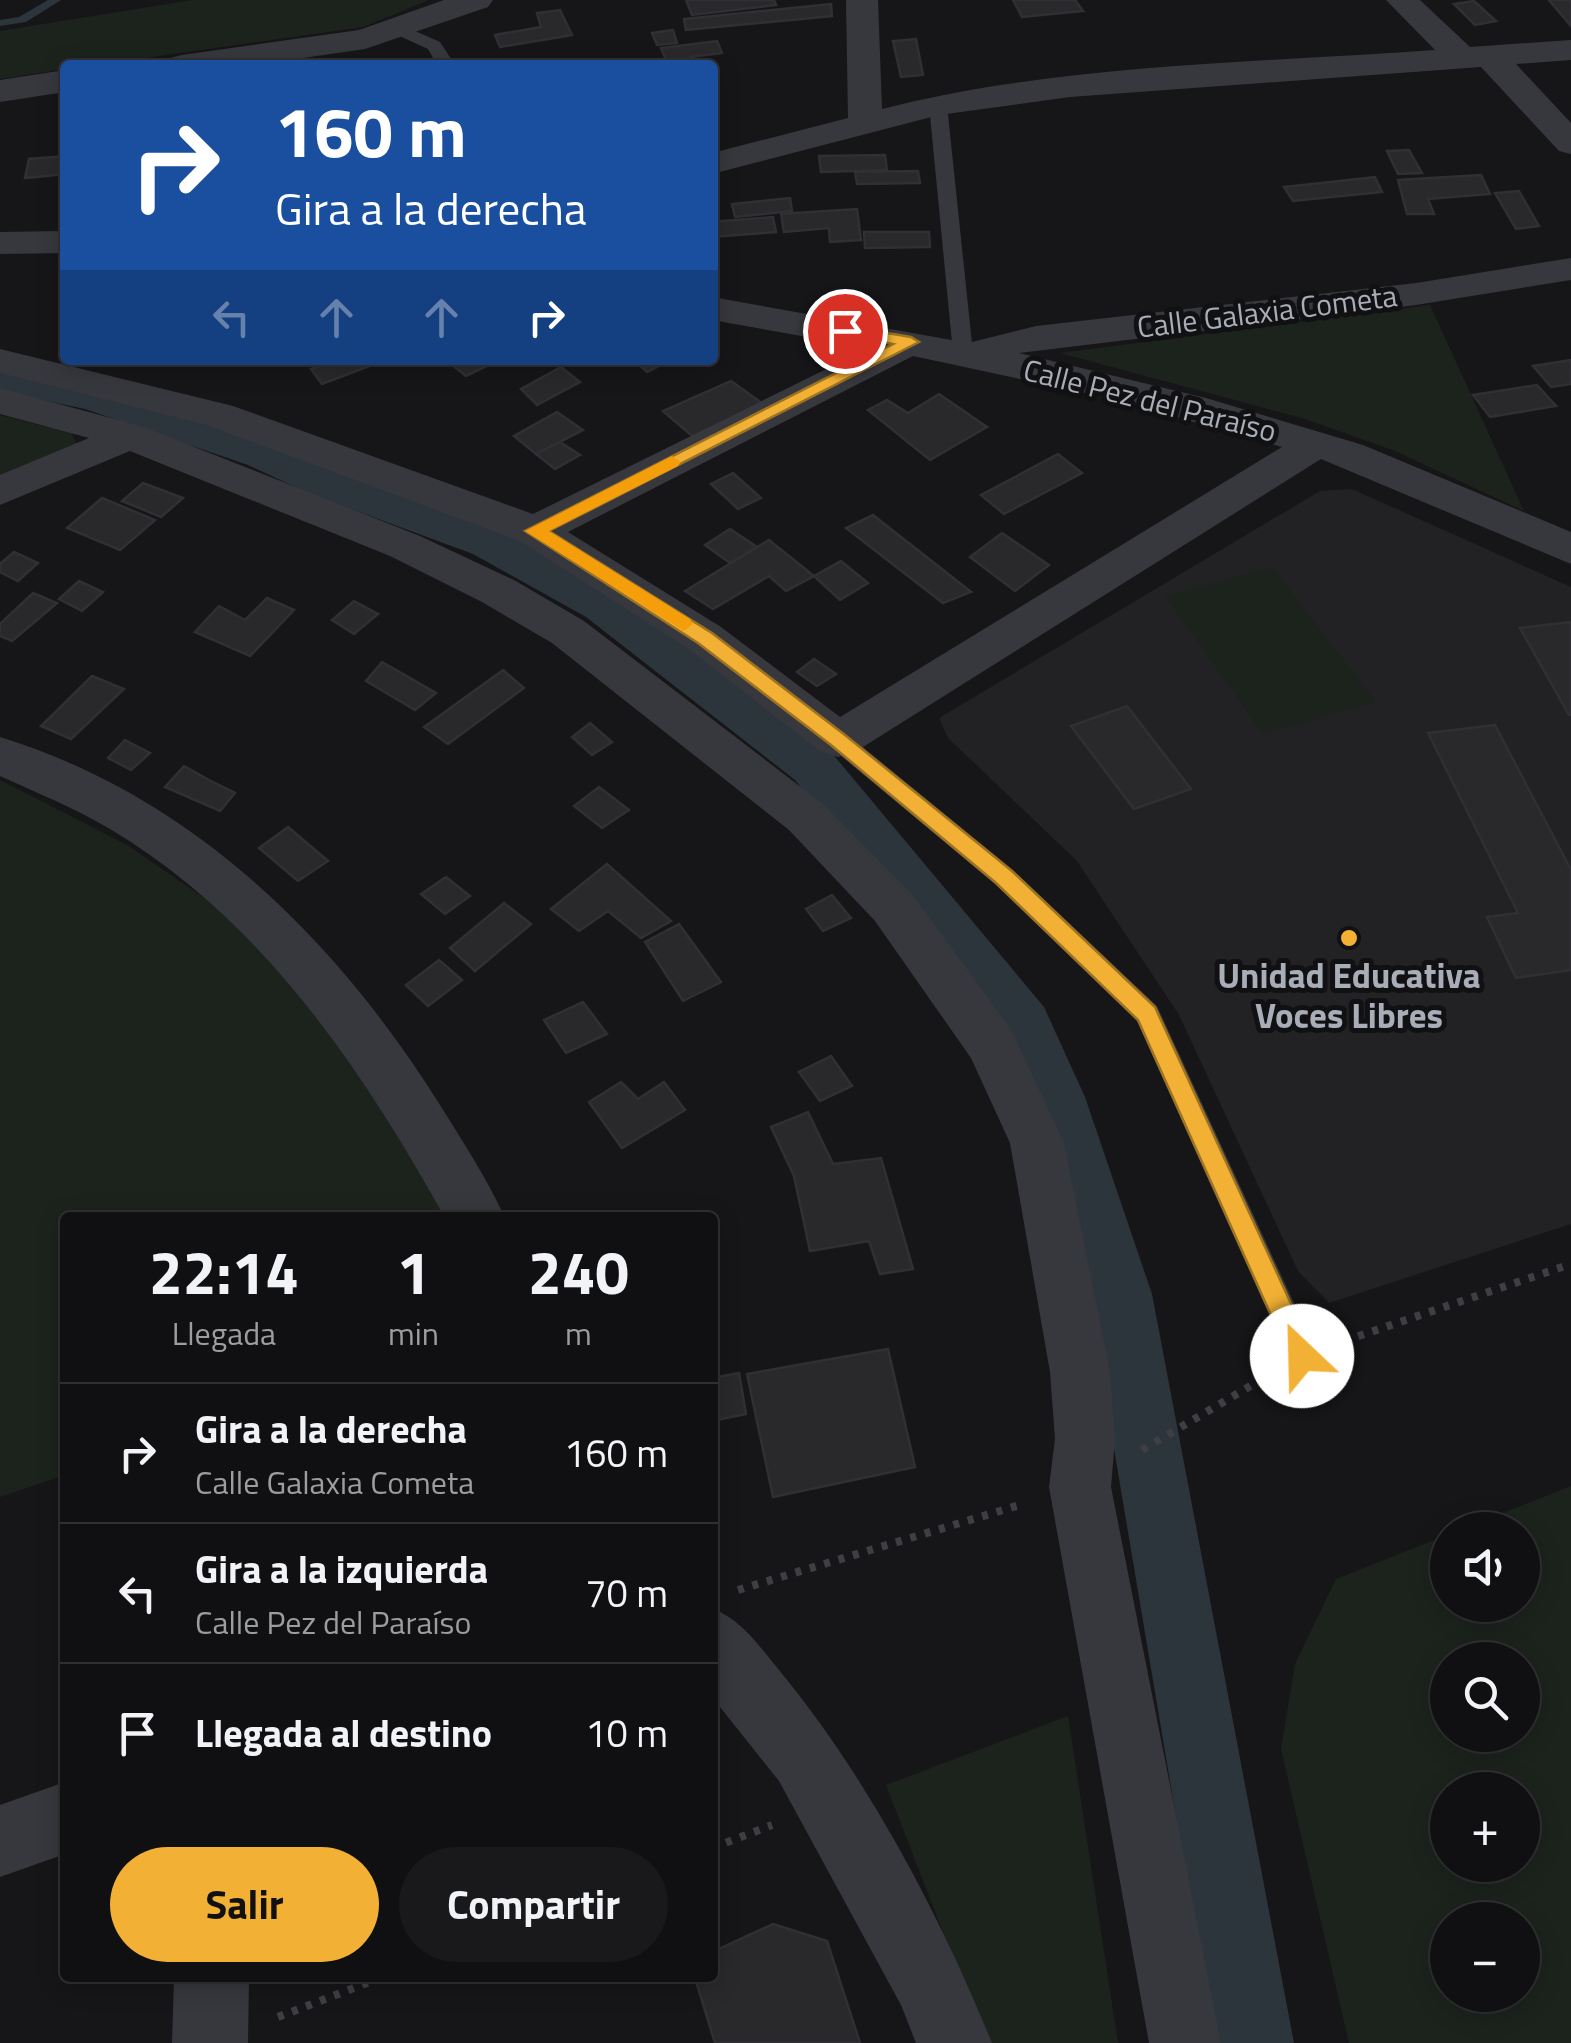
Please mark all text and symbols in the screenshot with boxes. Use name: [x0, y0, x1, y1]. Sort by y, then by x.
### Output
text: 160 m: [275, 78, 467, 184]
icon: right: [110, 100, 240, 230]
text: Gira a la derecha: [275, 174, 587, 242]
street label: Calle Galaxia Cometa: [1134, 272, 1400, 350]
pin: [803, 289, 888, 374]
icon: left: [204, 290, 259, 345]
icon: ahead: [309, 290, 364, 345]
icon: ahead: [414, 290, 469, 345]
icon: right: [519, 290, 574, 345]
icon: arrive: [818, 304, 873, 359]
street label: Calle Pez del Paraíso: [1019, 346, 1281, 454]
marker: Unidad Educativa Voces Libres: [1338, 927, 1360, 949]
place label: Unidad Educativa Voces Libres: [1217, 948, 1481, 1042]
text: 22:14: [149, 1226, 299, 1317]
text: 1: [397, 1226, 430, 1317]
text: 240: [528, 1226, 629, 1317]
position arrow: [1250, 1304, 1354, 1408]
text: Llegada: [172, 1309, 276, 1357]
text: min: [388, 1309, 439, 1357]
text: m: [565, 1309, 592, 1357]
text: Gira a la derecha: [195, 1400, 467, 1458]
text: 160 m: [564, 1424, 668, 1482]
icon: right: [110, 1426, 165, 1481]
text: Calle Galaxia Cometa: [195, 1458, 474, 1506]
map controls: [1430, 1512, 1540, 2012]
button: sound: [1430, 1512, 1540, 1622]
text: Gira a la izquierda: [195, 1540, 488, 1598]
text: 70 m: [585, 1564, 668, 1622]
icon: left: [110, 1566, 165, 1621]
text: Calle Pez del Paraíso: [195, 1598, 471, 1646]
button: search: [1430, 1642, 1540, 1752]
text: Llegada al destino: [195, 1704, 492, 1762]
text: 10 m: [585, 1704, 668, 1762]
icon: arrive: [110, 1706, 165, 1761]
button: +: [1430, 1772, 1540, 1882]
button: Salir: [110, 1847, 379, 1962]
button: Compartir: [399, 1847, 668, 1962]
button: −: [1430, 1902, 1540, 2012]

